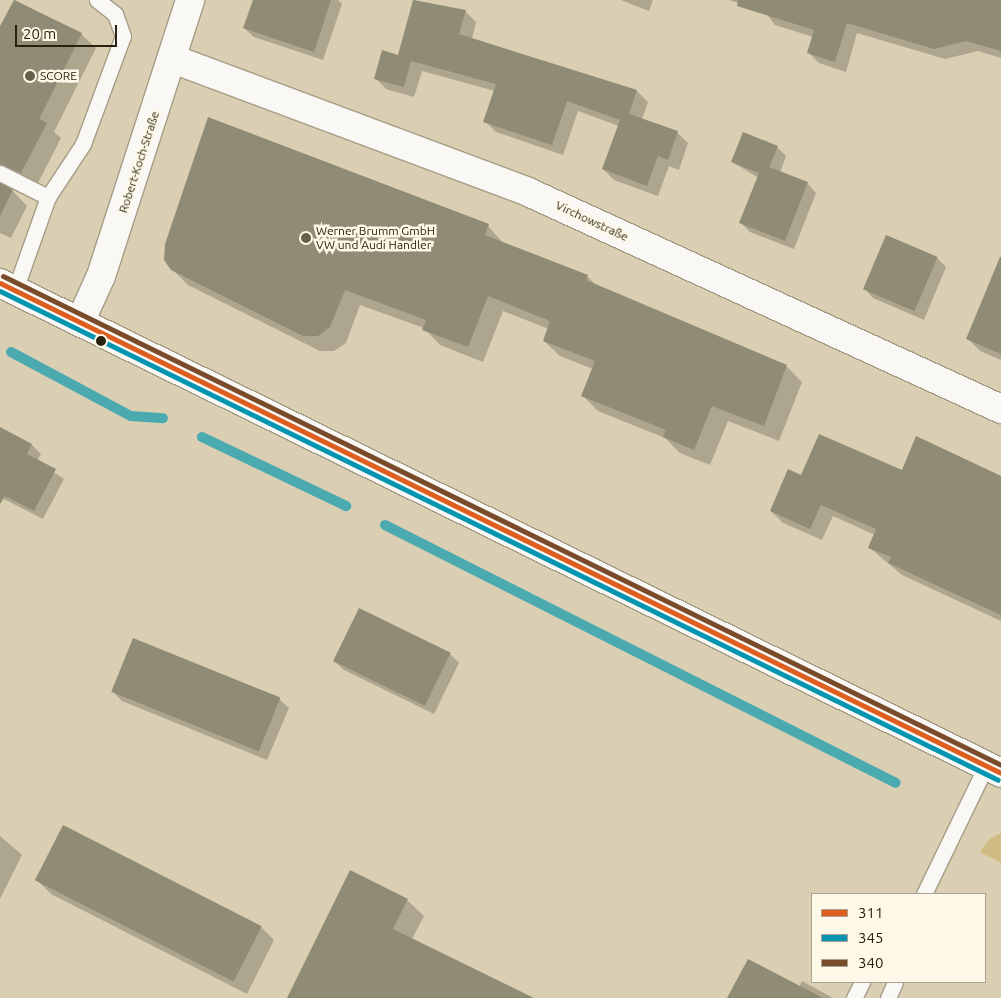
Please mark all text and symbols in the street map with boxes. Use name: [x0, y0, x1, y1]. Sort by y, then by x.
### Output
scale bar: [18, 15, 120, 47]
text: 20 m: [23, 25, 56, 42]
place label: SCORE: [40, 69, 77, 83]
marker: SCORE: [24, 70, 36, 82]
street label: Robert-Koch-Straße: [116, 109, 162, 215]
street label: Virchowstraße: [553, 198, 631, 244]
place label: Werner Brumm GmbH VW und Audi Handler: [316, 224, 435, 252]
marker: Werner Brumm GmbH VW und Audi Handler: [300, 232, 312, 244]
unlabelled marker: [96, 336, 106, 346]
legend: [811, 893, 986, 983]
text: 311: [858, 904, 883, 921]
text: 345: [858, 929, 883, 946]
text: 340: [858, 954, 883, 971]

